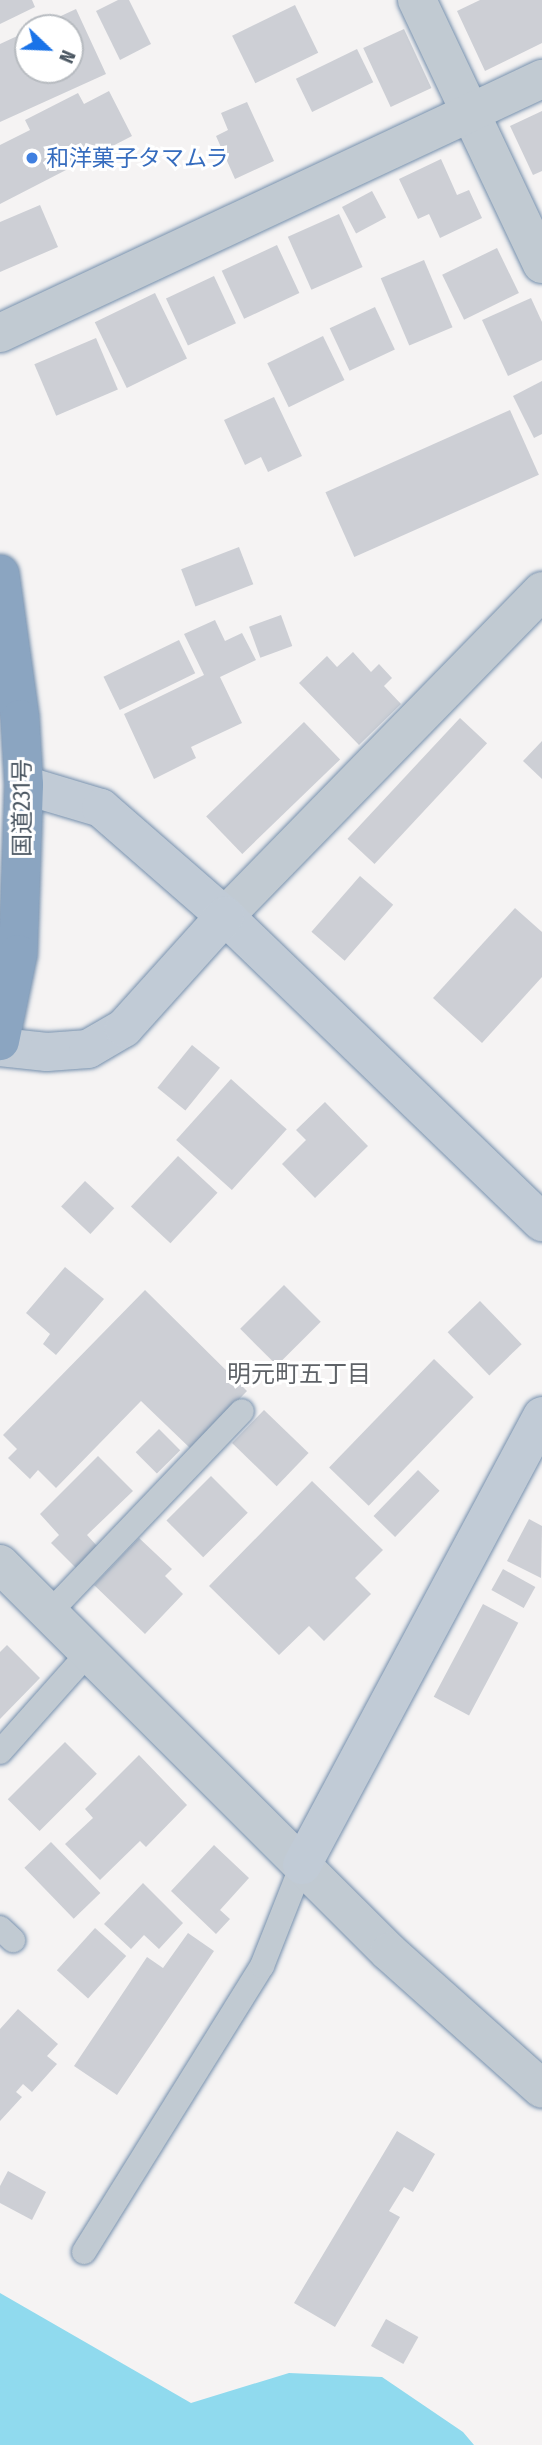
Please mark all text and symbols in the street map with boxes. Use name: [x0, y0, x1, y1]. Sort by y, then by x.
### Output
north arrow: [14, 14, 84, 84]
text: N: [54, 47, 80, 66]
place label: 和洋菓子タマムラ: [46, 144, 230, 172]
marker: 和洋菓子タマムラ: [24, 150, 40, 166]
street label: 国道231号: [8, 759, 36, 857]
district label: 明元町五丁目: [227, 1361, 371, 1389]

